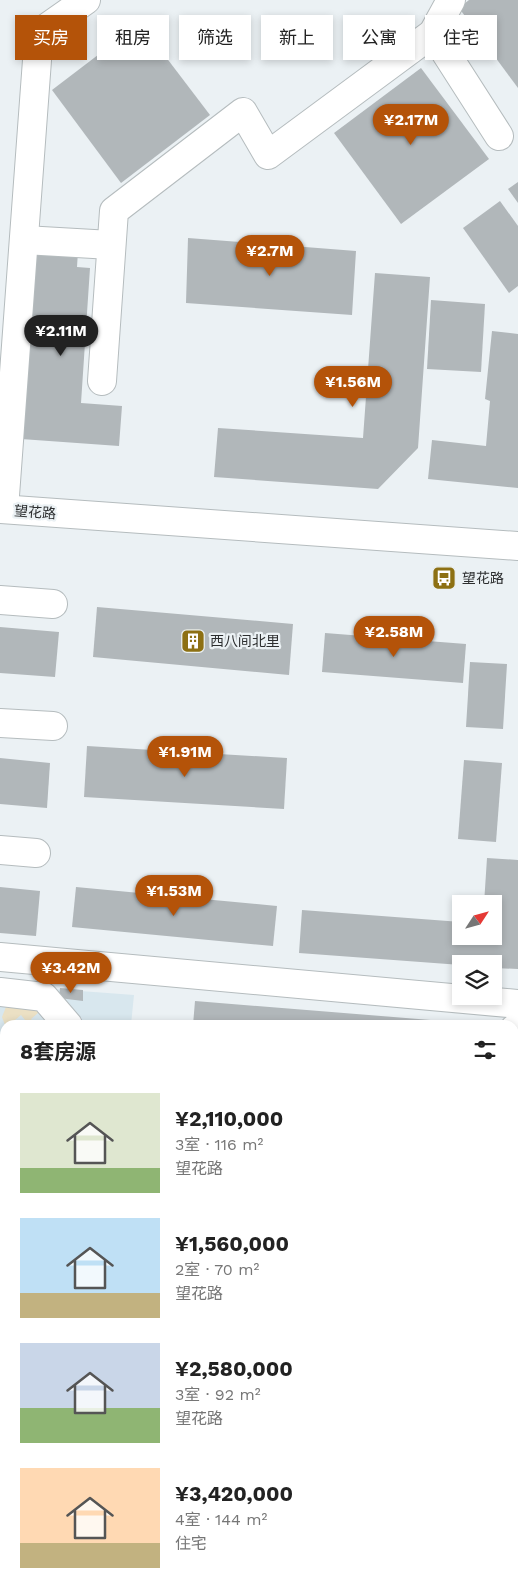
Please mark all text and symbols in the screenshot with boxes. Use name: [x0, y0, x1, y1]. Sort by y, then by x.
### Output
chip: 买房: [15, 15, 87, 60]
chip: 租房: [97, 15, 169, 60]
chip: 筛选: [179, 15, 251, 60]
chip: 新上: [261, 15, 333, 60]
chip: 公寓: [343, 15, 415, 60]
chip: 住宅: [425, 15, 497, 60]
pin: ¥2.17M: [370, 104, 452, 146]
text: ¥2.17M: [384, 110, 438, 129]
pin: ¥2.7M: [235, 234, 305, 277]
text: ¥2.7M: [246, 241, 294, 260]
pin: ¥2.11M: [20, 314, 102, 357]
text: ¥2.11M: [35, 321, 87, 340]
pin: ¥1.56M: [312, 366, 394, 408]
text: ¥1.56M: [325, 372, 381, 391]
street label: 望花路: [13, 503, 57, 521]
bus stop icon: 望花路: [431, 565, 457, 591]
place label: 望花路: [462, 570, 504, 586]
pin: ¥2.58M: [353, 616, 435, 658]
text: ¥2.58M: [365, 622, 423, 641]
building icon: 西八间北里: [180, 628, 206, 654]
place label: 西八间北里: [210, 633, 280, 649]
pin: ¥1.91M: [144, 736, 226, 778]
text: ¥1.91M: [158, 742, 212, 761]
pin: ¥1.53M: [133, 874, 215, 917]
text: ¥1.53M: [146, 881, 202, 900]
north arrow: [452, 895, 502, 945]
map controls: [452, 895, 502, 1005]
pin: ¥3.42M: [30, 952, 112, 994]
button: layers: [452, 955, 502, 1005]
text: ¥3.42M: [42, 958, 100, 977]
icon: filters: [471, 1036, 499, 1064]
text: 8套房源: [20, 1039, 96, 1064]
text: ¥2,110,000: [175, 1106, 283, 1131]
icon: home: [60, 1113, 120, 1173]
text: 3室 · 116 m²: [175, 1135, 263, 1154]
text: 望花路: [175, 1159, 223, 1178]
text: ¥1,560,000: [175, 1231, 289, 1256]
icon: home: [60, 1238, 120, 1298]
text: 2室 · 70 m²: [175, 1260, 259, 1279]
text: 望花路: [175, 1284, 223, 1303]
text: ¥2,580,000: [175, 1356, 293, 1381]
icon: home: [60, 1363, 120, 1423]
text: 3室 · 92 m²: [175, 1385, 261, 1404]
text: 望花路: [175, 1409, 223, 1428]
text: ¥3,420,000: [175, 1481, 293, 1506]
icon: home: [60, 1488, 120, 1548]
text: 4室 · 144 m²: [175, 1510, 267, 1529]
text: 住宅: [175, 1534, 207, 1553]

